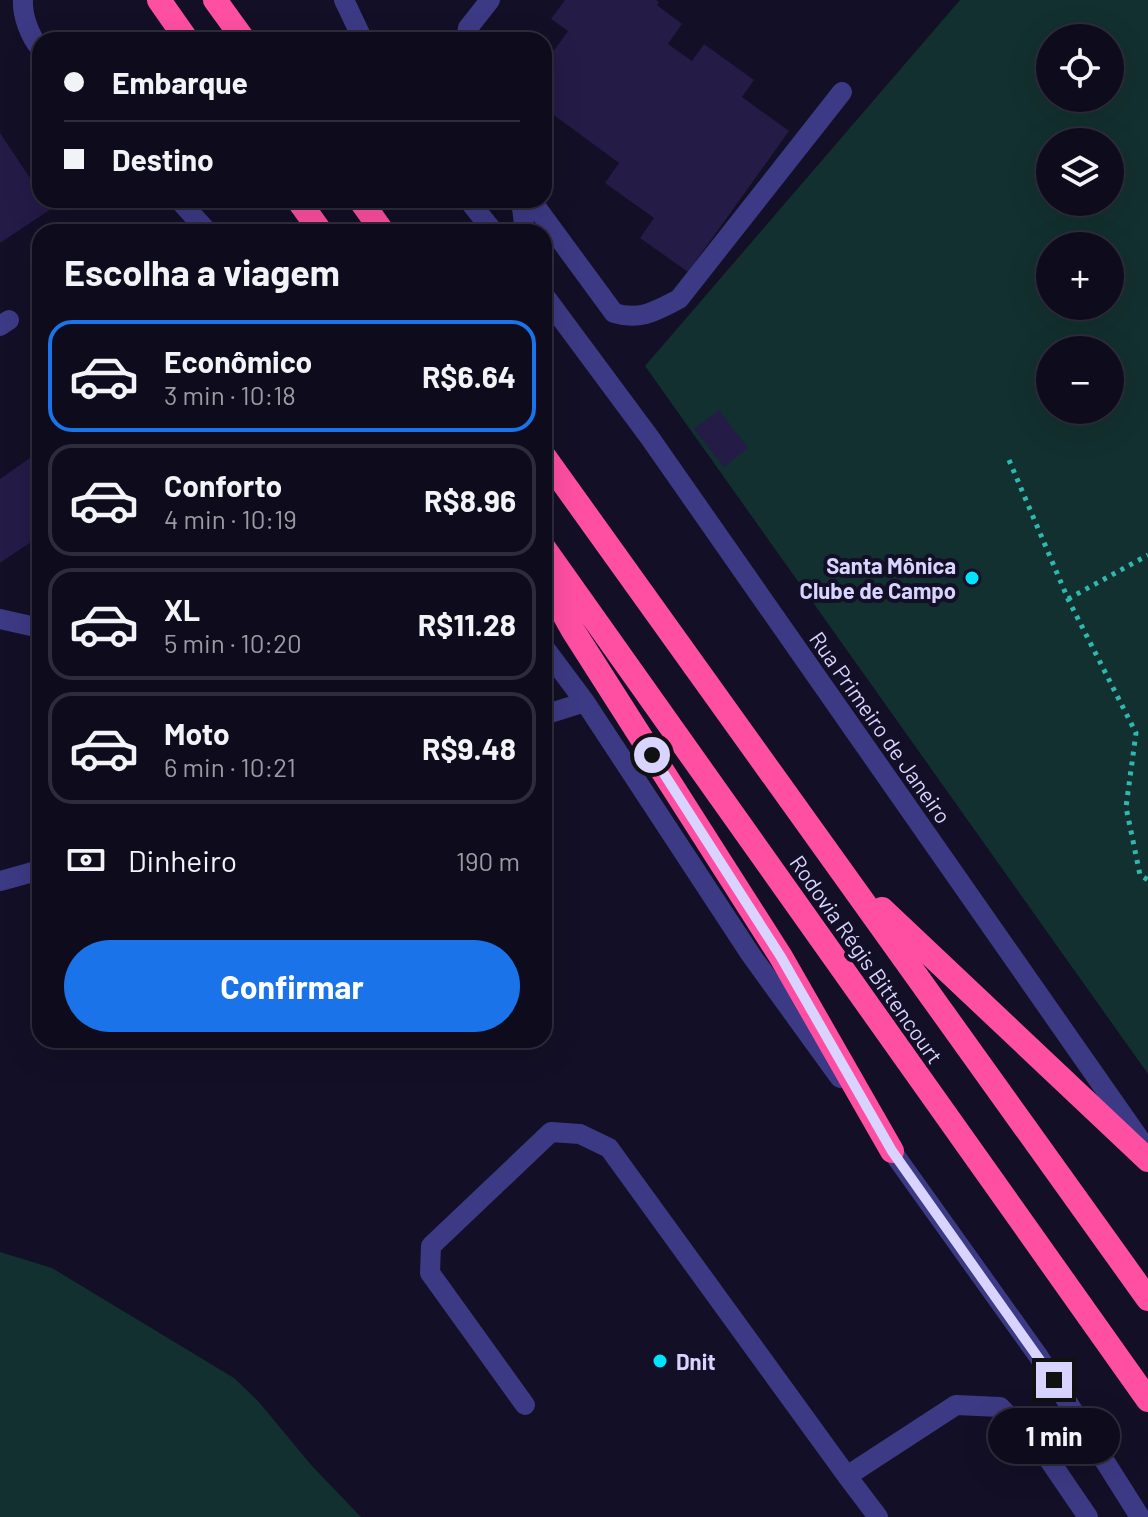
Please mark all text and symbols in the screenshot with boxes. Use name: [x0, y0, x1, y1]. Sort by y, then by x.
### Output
map controls: [1036, 24, 1124, 424]
button: locate: [1036, 24, 1124, 112]
text: Embarque: [112, 64, 248, 100]
button: layers: [1036, 128, 1124, 216]
text: Destino: [112, 141, 214, 177]
button: +: [1036, 232, 1124, 320]
text: Escolha a viagem: [64, 250, 340, 293]
button: −: [1036, 336, 1124, 424]
icon: car: [68, 340, 140, 412]
text: Econômico: [164, 343, 312, 379]
text: R$6.64: [422, 358, 516, 394]
text: 3 min · 10:18: [164, 379, 296, 410]
icon: car: [68, 464, 140, 536]
text: Conforto: [164, 467, 282, 503]
text: R$8.96: [424, 482, 516, 518]
text: 4 min · 10:19: [164, 503, 297, 534]
place label: Santa Mônica Clube de Campo: [800, 552, 956, 603]
marker: Santa Mônica Clube de Campo: [963, 569, 981, 587]
icon: car: [68, 588, 140, 660]
text: XL: [164, 591, 200, 627]
text: R$11.28: [418, 606, 516, 642]
street label: Rua Primeiro de Janeiro: [805, 626, 957, 828]
text: 5 min · 10:20: [164, 627, 302, 658]
icon: car: [68, 712, 140, 784]
text: Moto: [164, 715, 230, 751]
text: R$9.48: [422, 730, 516, 766]
route start: [634, 737, 670, 773]
text: 6 min · 10:21: [164, 751, 296, 782]
icon: cash: [64, 838, 108, 882]
text: Dinheiro: [128, 842, 237, 878]
text: 190 m: [456, 845, 520, 876]
street label: Rodovia Régis Bittencourt: [785, 850, 949, 1068]
button: Confirmar: [64, 940, 520, 1032]
place label: Dnit: [676, 1348, 716, 1374]
marker: Dnit: [651, 1352, 669, 1370]
route end: [1036, 1362, 1072, 1398]
callout: 1 min: [988, 1408, 1120, 1464]
text: 1 min: [1026, 1420, 1082, 1451]

